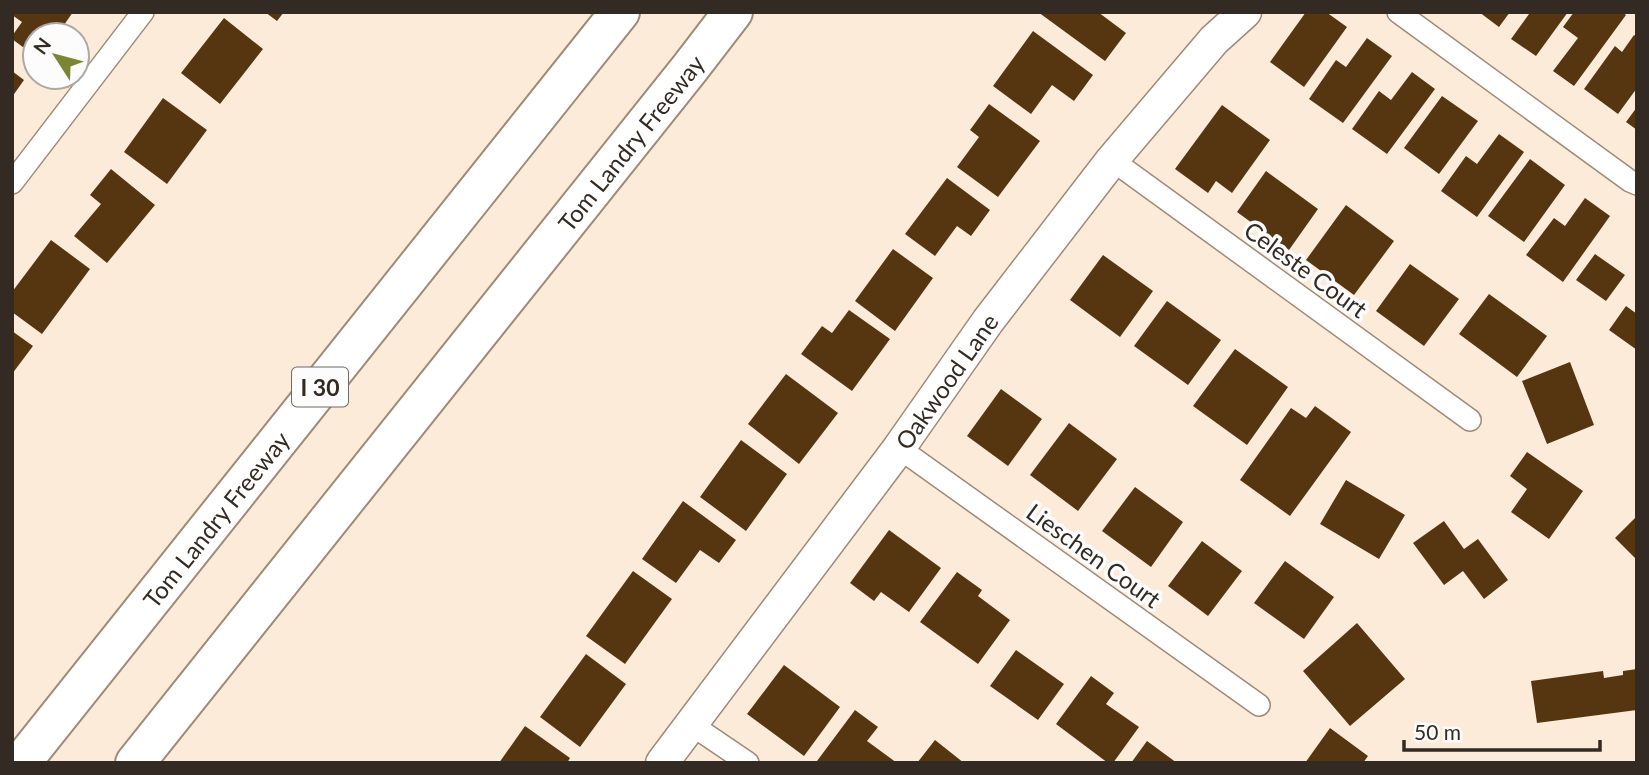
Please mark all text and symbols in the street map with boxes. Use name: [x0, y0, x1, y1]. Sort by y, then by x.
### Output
north arrow: [21, 21, 91, 91]
text: N: [28, 33, 55, 58]
street label: Tom Landry Freeway: [551, 48, 710, 237]
street label: Celeste Court: [1239, 215, 1373, 323]
street label: Oakwood Lane: [888, 308, 1003, 454]
road number: I 30: [292, 368, 348, 406]
street label: Tom Landry Freeway: [136, 425, 295, 613]
street label: Lieschen Court: [1021, 497, 1167, 613]
scale bar: [1404, 708, 1600, 752]
text: 50 m: [1414, 719, 1461, 744]

